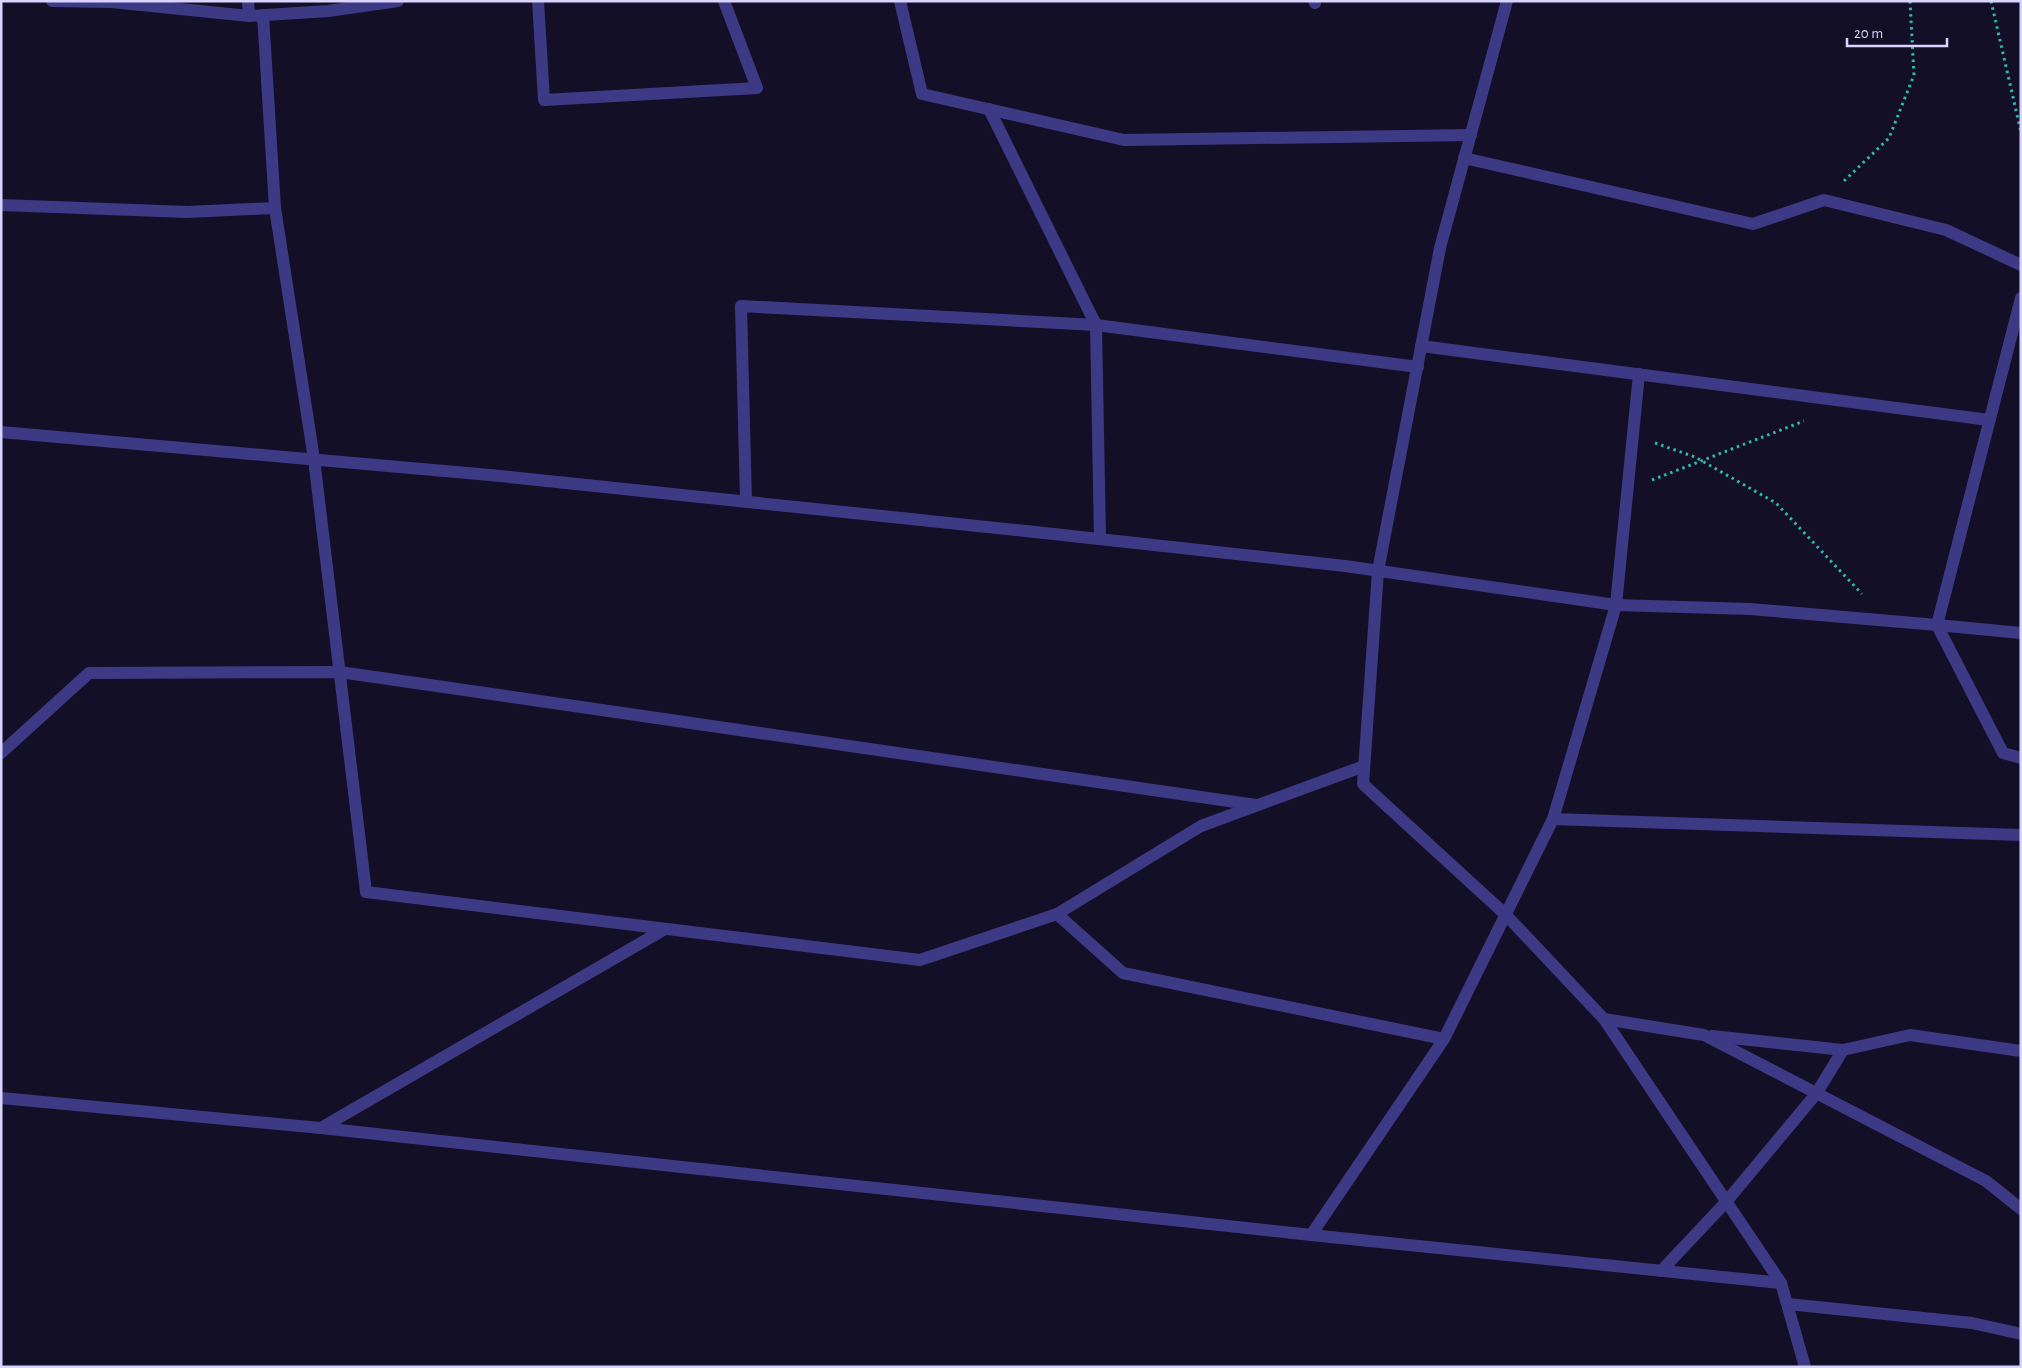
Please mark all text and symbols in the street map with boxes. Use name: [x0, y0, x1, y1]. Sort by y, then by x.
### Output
scale bar: [1847, 15, 1947, 47]
text: 20 m: [1854, 26, 1883, 41]

